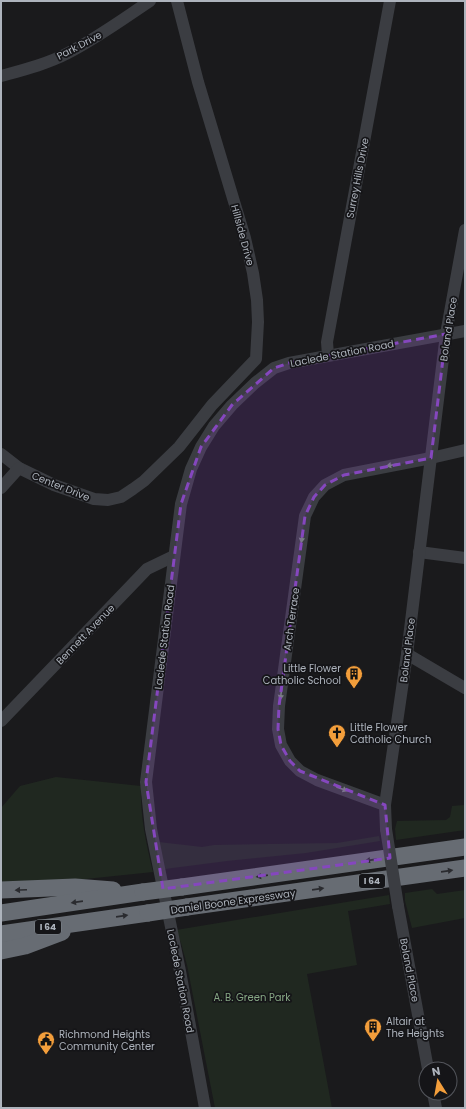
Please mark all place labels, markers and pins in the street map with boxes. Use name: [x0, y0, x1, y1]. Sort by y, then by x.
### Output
place label: Little Flower Catholic School: [263, 661, 341, 688]
building icon: Little Flower Catholic School: [344, 664, 364, 689]
place label: Little Flower Catholic Church: [350, 720, 431, 747]
church icon: Little Flower Catholic Church: [327, 723, 347, 748]
place label: Altair at The Heights: [386, 1014, 444, 1041]
building icon: Altair at The Heights: [363, 1017, 383, 1042]
place label: Richmond Heights Community Center: [59, 1027, 155, 1054]
public building icon: Richmond Heights Community Center: [36, 1030, 56, 1055]

